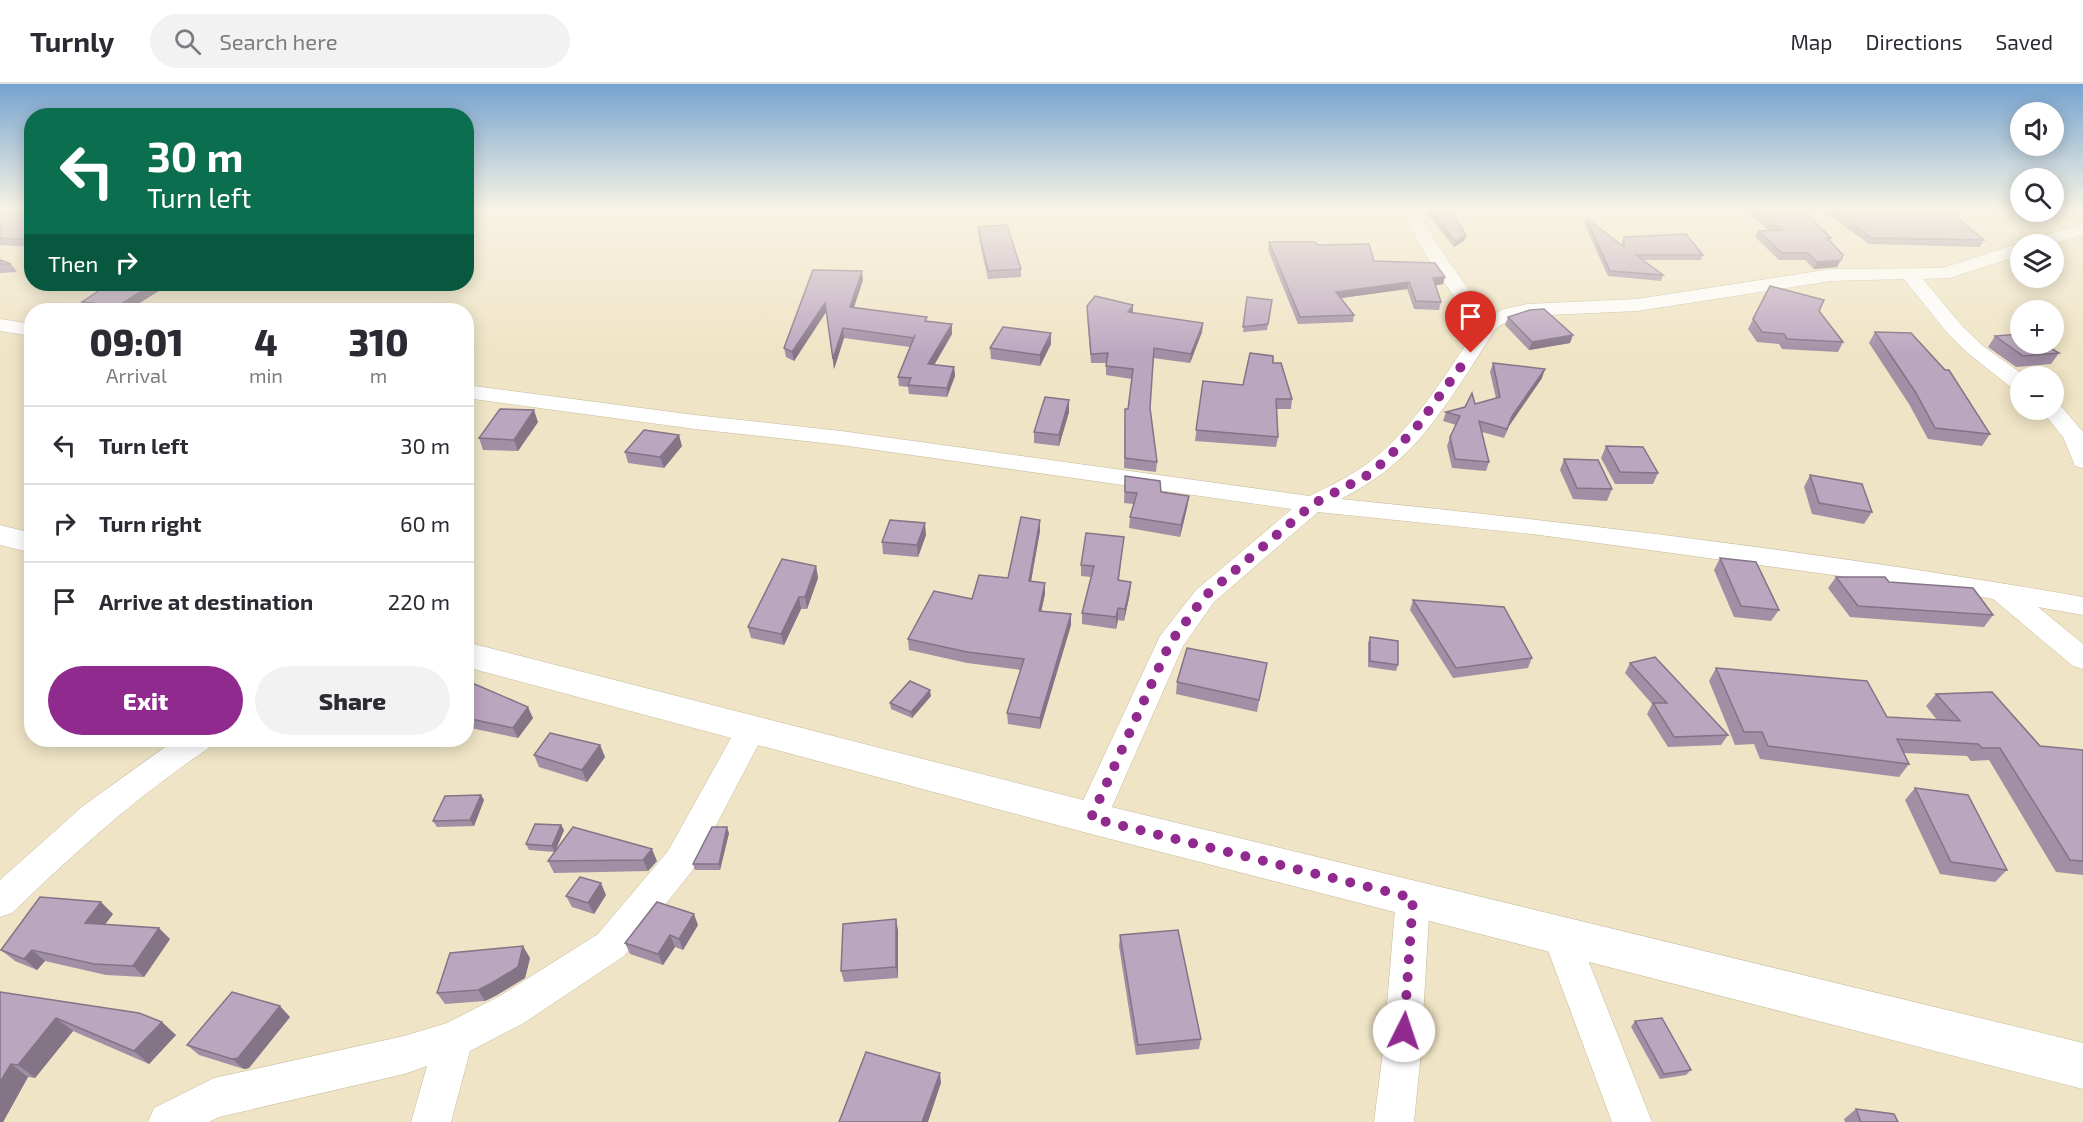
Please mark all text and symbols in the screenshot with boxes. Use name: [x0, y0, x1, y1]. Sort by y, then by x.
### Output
search box: [150, 14, 570, 68]
text: Turnly: [30, 24, 114, 58]
icon: search: [171, 25, 204, 58]
text: Search here: [219, 28, 338, 54]
text: Map: [1790, 29, 1833, 54]
text: Directions: [1866, 29, 1962, 54]
text: Saved: [1995, 29, 2053, 54]
map controls: [2010, 102, 2064, 420]
button: sound: [2010, 102, 2064, 156]
text: 30 m: [147, 130, 243, 180]
icon: left: [48, 132, 126, 210]
button: search: [2010, 168, 2064, 222]
text: Turn left: [147, 181, 251, 213]
button: layers: [2010, 234, 2064, 288]
icon: right: [110, 246, 143, 279]
text: Then: [48, 250, 98, 276]
pin: [1445, 291, 1496, 353]
icon: arrive: [1454, 300, 1487, 333]
button: +: [2010, 300, 2064, 354]
text: 09:01: [89, 320, 183, 363]
text: 4: [254, 320, 278, 363]
text: 310: [348, 320, 409, 363]
text: Arrival: [106, 363, 167, 387]
text: min: [249, 363, 283, 387]
text: m: [370, 363, 387, 387]
button: −: [2010, 366, 2064, 420]
icon: left: [48, 429, 81, 462]
text: Turn left: [99, 432, 188, 458]
text: 30 m: [400, 432, 450, 458]
icon: right: [48, 507, 81, 540]
text: Turn right: [99, 510, 201, 536]
text: 60 m: [400, 510, 450, 536]
icon: arrive: [48, 585, 81, 618]
text: Arrive at destination: [99, 588, 313, 614]
text: 220 m: [388, 588, 450, 614]
button: Exit: [48, 666, 243, 735]
button: Share: [255, 666, 450, 735]
position arrow: [1372, 999, 1436, 1063]

